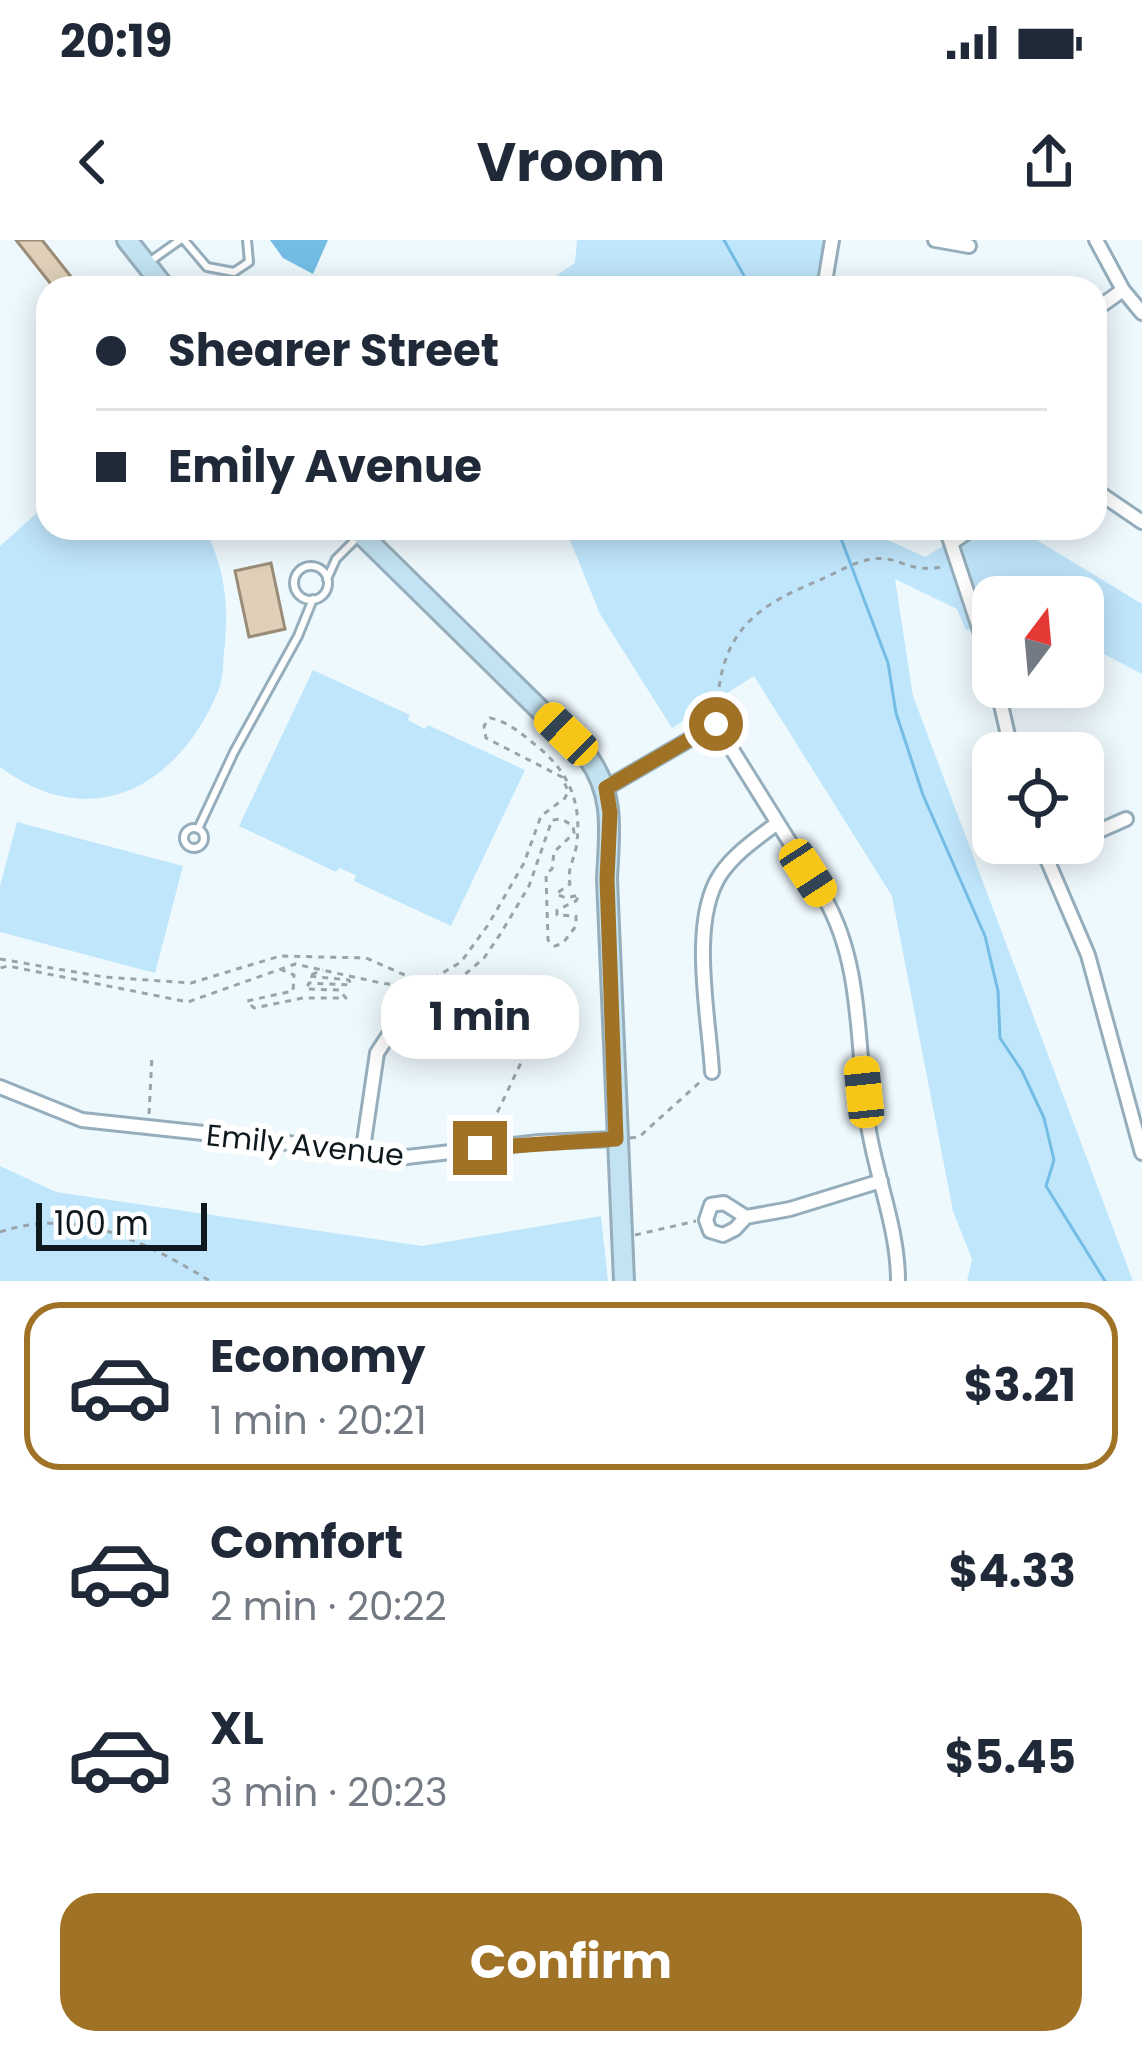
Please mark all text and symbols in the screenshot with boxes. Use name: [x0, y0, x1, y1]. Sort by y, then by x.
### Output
text: 20:19: [60, 10, 172, 73]
text: Vroom: [477, 124, 665, 200]
icon: back: [60, 129, 126, 195]
icon: share: [1016, 129, 1082, 195]
text: Shearer Street: [168, 319, 499, 382]
text: Emily Avenue: [168, 435, 482, 498]
north arrow: [972, 576, 1104, 708]
map controls: [972, 576, 1104, 864]
car: [528, 696, 604, 772]
route start: [689, 697, 743, 751]
button: locate: [972, 732, 1104, 864]
car: [773, 833, 843, 913]
callout: 1 min: [381, 974, 579, 1058]
text: 1 min: [429, 989, 531, 1044]
car: [842, 1054, 886, 1130]
street label: Emily Avenue: [204, 1113, 406, 1177]
route end: [453, 1121, 507, 1175]
scale bar: [36, 1197, 207, 1250]
text: 100 m: [54, 1200, 149, 1247]
text: Economy: [210, 1325, 425, 1388]
icon: car: [66, 1332, 174, 1440]
text: $3.21: [964, 1354, 1076, 1417]
text: 1 min · 20:21: [210, 1393, 427, 1448]
text: Comfort: [210, 1511, 403, 1574]
icon: car: [66, 1518, 174, 1626]
text: $4.33: [949, 1540, 1076, 1603]
text: 2 min · 20:22: [210, 1579, 447, 1634]
text: XL: [210, 1697, 264, 1760]
icon: car: [66, 1704, 174, 1812]
text: $5.45: [945, 1726, 1076, 1789]
text: 3 min · 20:23: [210, 1765, 448, 1820]
button: Confirm: [60, 1893, 1082, 2031]

